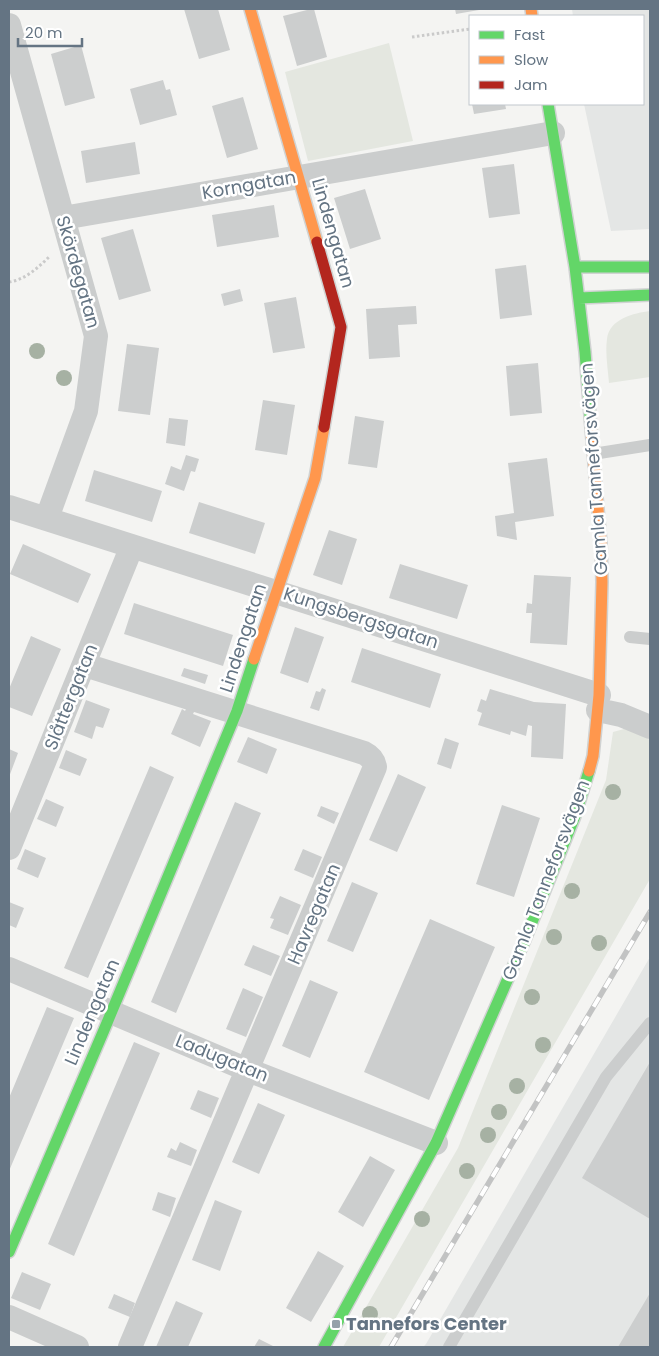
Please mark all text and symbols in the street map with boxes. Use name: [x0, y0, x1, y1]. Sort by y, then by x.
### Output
scale bar: [18, 15, 81, 47]
legend: [469, 15, 644, 105]
text: 20 m: [25, 22, 63, 43]
text: Fast: [514, 24, 545, 45]
text: Slow: [514, 49, 549, 70]
text: Jam: [514, 74, 548, 95]
street label: Korngatan: [200, 164, 298, 205]
street label: Lindengatan: [306, 175, 361, 291]
street label: Skördegatan: [50, 213, 106, 331]
street label: Gamla Tanneforsvägen: [574, 362, 613, 576]
street label: Lindengatan: [213, 580, 272, 696]
street label: Kungsbergsgatan: [280, 581, 442, 654]
street label: Slåttergatan: [38, 640, 103, 754]
street label: Gamla Tanneforsvägen: [496, 776, 595, 984]
street label: Havregatan: [281, 860, 346, 968]
street label: Lindengatan: [58, 955, 125, 1069]
street label: Ladugatan: [172, 1028, 272, 1088]
place label: Tannefors Center: [346, 1311, 507, 1336]
marker: Tannefors Center: [330, 1318, 342, 1330]

